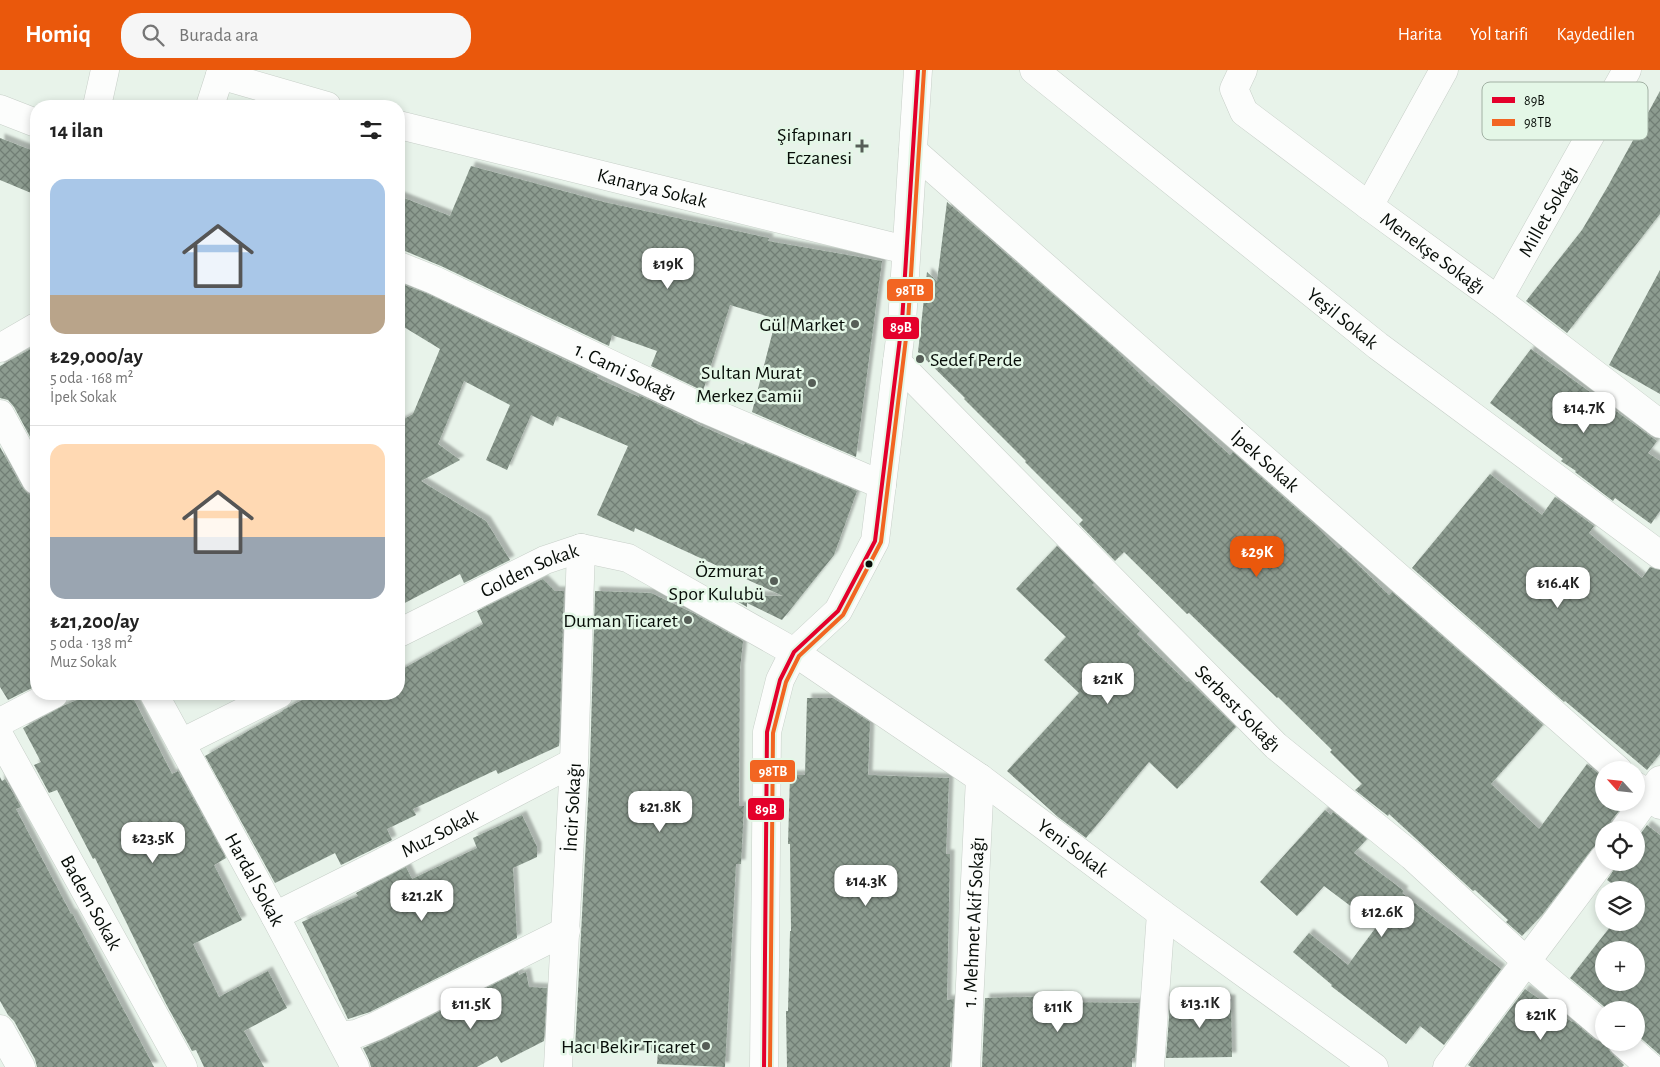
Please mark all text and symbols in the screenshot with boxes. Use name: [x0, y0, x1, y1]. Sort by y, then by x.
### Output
search box: [121, 13, 471, 58]
icon: search: [139, 21, 167, 49]
text: Homiq: [25, 23, 91, 47]
text: Burada ara: [179, 26, 259, 45]
text: Harita: [1398, 26, 1442, 44]
text: Yol tarifi: [1470, 26, 1528, 44]
text: Kaydedilen: [1556, 26, 1635, 44]
legend: [1482, 82, 1648, 140]
text: 89B: [1524, 94, 1545, 108]
icon: filters: [357, 116, 385, 144]
text: 98TB: [1524, 116, 1552, 130]
text: 14 ilan: [50, 120, 103, 141]
place label: Şifapınarı Eczanesi: [777, 125, 852, 168]
marker: Şifapınarı Eczanesi: [856, 140, 868, 152]
street label: Millet Sokağı: [1515, 163, 1582, 260]
street label: Kanarya Sokak: [595, 165, 709, 212]
street label: Menekşe Sokağı: [1376, 209, 1489, 298]
icon: home: [173, 211, 263, 301]
pin: ₺19K: [638, 248, 698, 290]
text: ₺19K: [653, 256, 683, 272]
line badge: 98TB: [886, 278, 934, 302]
text: 98TB: [896, 284, 924, 298]
street label: Yeşil Sokak: [1303, 284, 1382, 353]
place label: Gül Market: [759, 315, 846, 335]
line badge: 89B: [882, 316, 920, 340]
marker: Gül Market: [849, 318, 861, 330]
text: 89B: [890, 321, 912, 335]
street label: 1. Cami Sokağı: [571, 340, 679, 405]
text: ₺29,000/ay: [50, 346, 143, 367]
place label: Sedef Perde: [930, 350, 1022, 370]
marker: Sedef Perde: [914, 353, 926, 365]
place label: Sultan Murat Merkez Camii: [696, 363, 803, 406]
text: 5 oda · 168 m²: [50, 370, 133, 386]
marker: Sultan Murat Merkez Camii: [806, 377, 818, 389]
text: İpek Sokak: [50, 389, 117, 405]
pin: ₺14.7K: [1543, 392, 1625, 434]
text: ₺14.7K: [1563, 400, 1605, 416]
street label: İpek Sokak: [1227, 426, 1303, 496]
icon: home: [173, 477, 263, 567]
pin: ₺29K: [1227, 536, 1287, 578]
street label: Golden Sokak: [477, 541, 581, 602]
text: ₺29K: [1241, 544, 1273, 560]
unlabelled marker: [864, 559, 874, 569]
place label: Özmurat Spor Kulubü: [669, 561, 765, 604]
pin: ₺16.4K: [1517, 566, 1599, 609]
marker: Özmurat Spor Kulubü: [768, 575, 780, 587]
text: ₺16.4K: [1537, 575, 1579, 591]
text: ₺21,200/ay: [50, 611, 139, 632]
place label: Duman Ticaret: [563, 611, 679, 631]
marker: Duman Ticaret: [682, 614, 694, 626]
text: 5 oda · 138 m²: [50, 635, 133, 651]
text: Muz Sokak: [50, 654, 116, 670]
street label: Serbest Sokağı: [1191, 661, 1284, 756]
pin: ₺21K: [1078, 662, 1138, 705]
text: ₺21K: [1093, 671, 1123, 687]
line badge: 98TB: [749, 759, 796, 783]
north arrow: [1595, 761, 1645, 811]
map controls: [1595, 761, 1645, 1051]
street label: İncir Sokağı: [560, 762, 585, 853]
text: 98TB: [759, 765, 787, 779]
pin: ₺21.8K: [619, 790, 701, 833]
line badge: 89B: [747, 797, 785, 821]
text: ₺21.8K: [639, 799, 681, 815]
text: 89B: [755, 803, 777, 817]
street label: Muz Sokak: [398, 805, 481, 862]
street label: Yeni Sokak: [1033, 816, 1112, 881]
button: locate: [1595, 821, 1645, 871]
pin: ₺23.5K: [112, 822, 194, 864]
text: ₺23.5K: [132, 830, 174, 846]
street label: Hardal Sokak: [221, 830, 287, 930]
street label: 1. Mehmet Akif Sokağı: [960, 836, 988, 1008]
street label: Badem Sokak: [57, 852, 125, 953]
pin: ₺14.3K: [825, 864, 907, 907]
text: ₺14.3K: [845, 873, 887, 889]
pin: ₺21.2K: [381, 880, 463, 922]
button: layers: [1595, 881, 1645, 931]
text: ₺21.2K: [401, 888, 443, 904]
pin: ₺12.6K: [1341, 896, 1423, 938]
text: ₺12.6K: [1361, 904, 1403, 920]
button: +: [1595, 941, 1645, 991]
pin: ₺13.1K: [1159, 986, 1241, 1029]
pin: ₺11.5K: [430, 988, 512, 1030]
pin: ₺11K: [1028, 990, 1088, 1033]
text: ₺13.1K: [1181, 995, 1219, 1011]
text: ₺11.5K: [452, 996, 490, 1012]
pin: ₺21K: [1511, 998, 1571, 1041]
text: ₺11K: [1044, 999, 1072, 1015]
button: −: [1595, 1001, 1645, 1051]
text: ₺21K: [1526, 1007, 1556, 1023]
place label: Hacı Bekir Ticaret: [561, 1037, 697, 1057]
marker: Hacı Bekir Ticaret: [700, 1040, 712, 1052]

